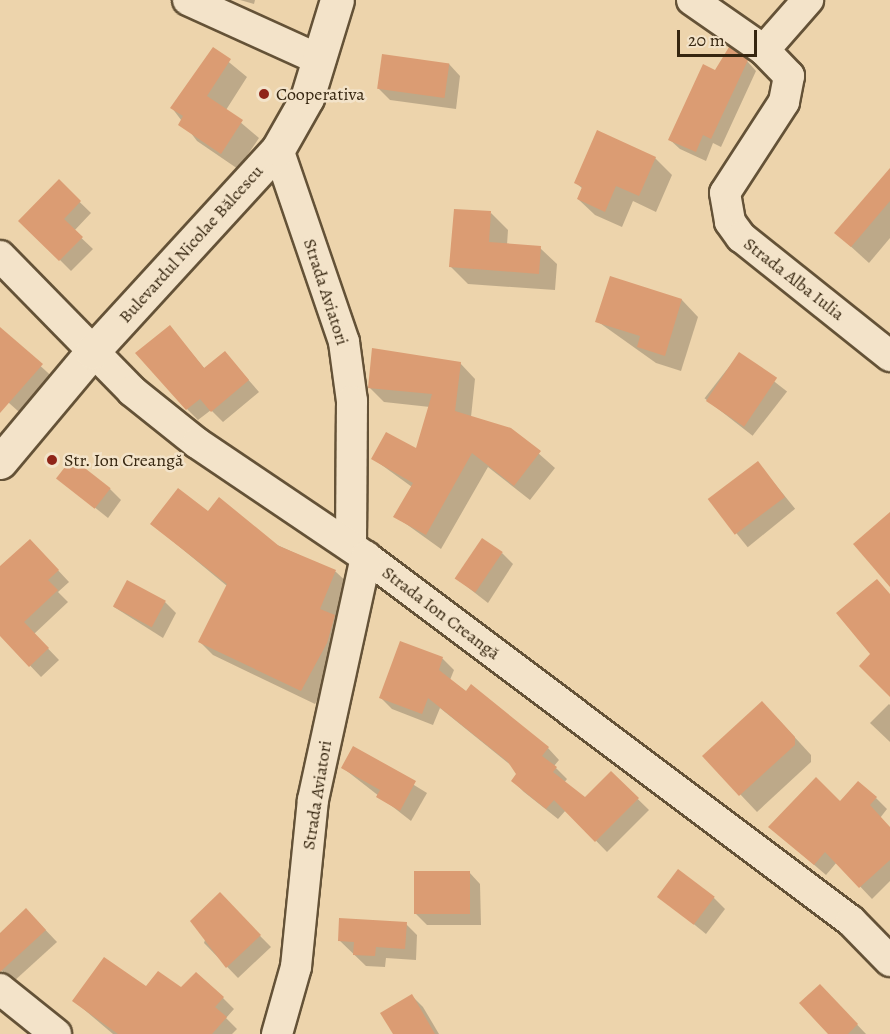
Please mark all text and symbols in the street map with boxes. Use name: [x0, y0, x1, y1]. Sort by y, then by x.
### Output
scale bar: [680, 18, 760, 56]
text: 20 m: [688, 28, 725, 52]
place label: Cooperativa: [276, 83, 365, 105]
marker: Cooperativa: [257, 87, 271, 101]
street label: Bulevardul Nicolae Bălcescu: [114, 161, 268, 327]
street label: Strada Alba Iulia: [739, 233, 849, 325]
street label: Strada Aviatori: [299, 236, 353, 348]
place label: Str. Ion Creangă: [64, 449, 184, 471]
marker: Str. Ion Creangă: [45, 453, 59, 467]
street label: Strada Ion Creangă: [378, 562, 504, 664]
street label: Strada Aviatori: [298, 739, 336, 851]

